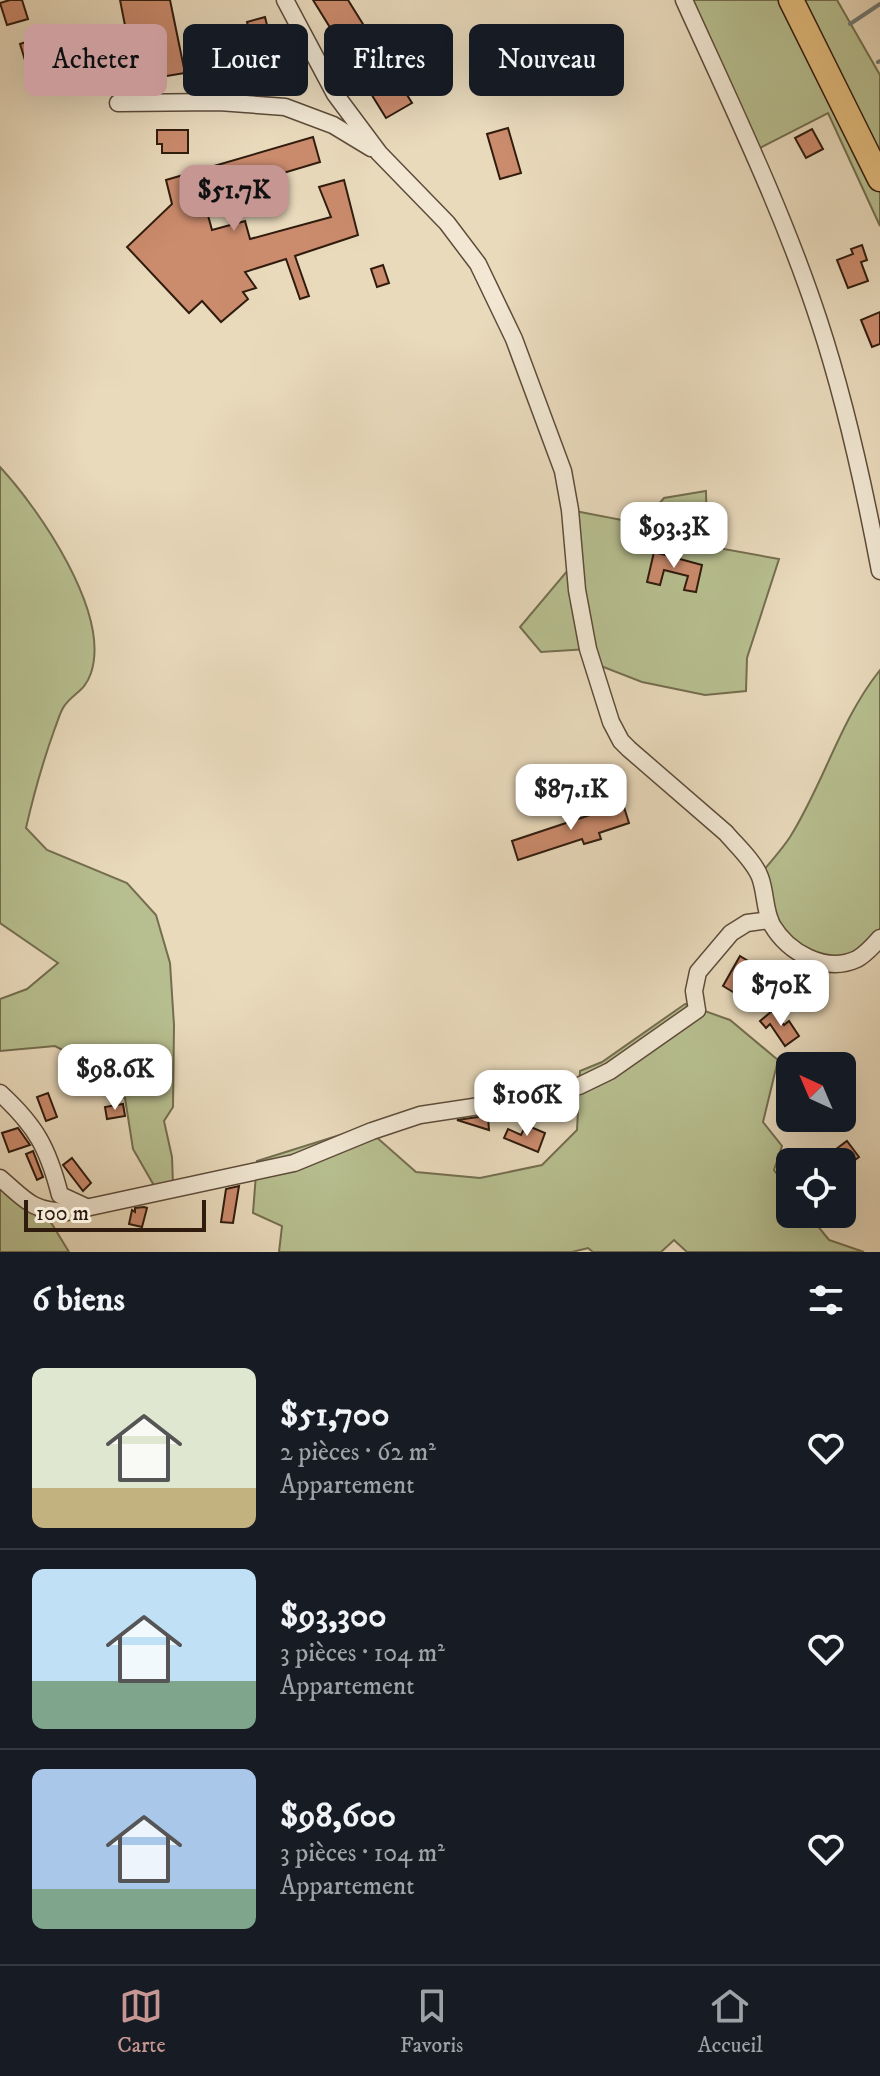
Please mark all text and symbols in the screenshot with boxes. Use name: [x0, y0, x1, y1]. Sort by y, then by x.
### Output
chip: Acheter: [24, 24, 167, 96]
chip: Louer: [183, 24, 308, 96]
chip: Filtres: [324, 24, 453, 96]
chip: Nouveau: [469, 24, 624, 96]
pin: $51.7K: [169, 165, 299, 233]
text: $51.7K: [197, 174, 271, 207]
pin: $93.3K: [609, 502, 739, 570]
text: $93.3K: [639, 511, 709, 544]
pin: $87.1K: [506, 764, 636, 832]
text: $87.1K: [534, 773, 608, 806]
pin: $70K: [734, 960, 828, 1028]
text: $70K: [751, 969, 811, 1002]
pin: $98.6K: [50, 1044, 180, 1112]
north arrow: [776, 1052, 856, 1132]
map controls: [776, 1052, 856, 1228]
text: $98.6K: [76, 1053, 154, 1086]
pin: $106K: [471, 1070, 583, 1138]
text: $106K: [492, 1079, 562, 1112]
button: locate: [776, 1148, 856, 1228]
scale bar: [24, 1196, 206, 1232]
text: 100 m: [36, 1200, 89, 1227]
icon: filters: [804, 1278, 848, 1322]
text: 6 biens: [32, 1279, 125, 1321]
text: $51,700: [280, 1394, 389, 1436]
icon: home: [96, 1400, 192, 1496]
icon: heart: [804, 1426, 848, 1470]
text: 2 pièces · 62 m²: [280, 1436, 436, 1469]
text: Appartement: [280, 1469, 414, 1502]
text: $93,300: [280, 1595, 387, 1637]
icon: home: [96, 1601, 192, 1697]
icon: heart: [804, 1627, 848, 1671]
text: 3 pièces · 104 m²: [280, 1637, 445, 1670]
text: Appartement: [280, 1670, 414, 1703]
text: $98,600: [280, 1795, 396, 1837]
icon: home: [96, 1801, 192, 1897]
icon: heart: [804, 1827, 848, 1871]
text: 3 pièces · 104 m²: [280, 1837, 445, 1870]
text: Appartement: [280, 1870, 414, 1903]
tab: Carte: [117, 1984, 166, 2059]
tab: Favoris: [400, 1984, 463, 2059]
tab: Accueil: [698, 1984, 763, 2059]

